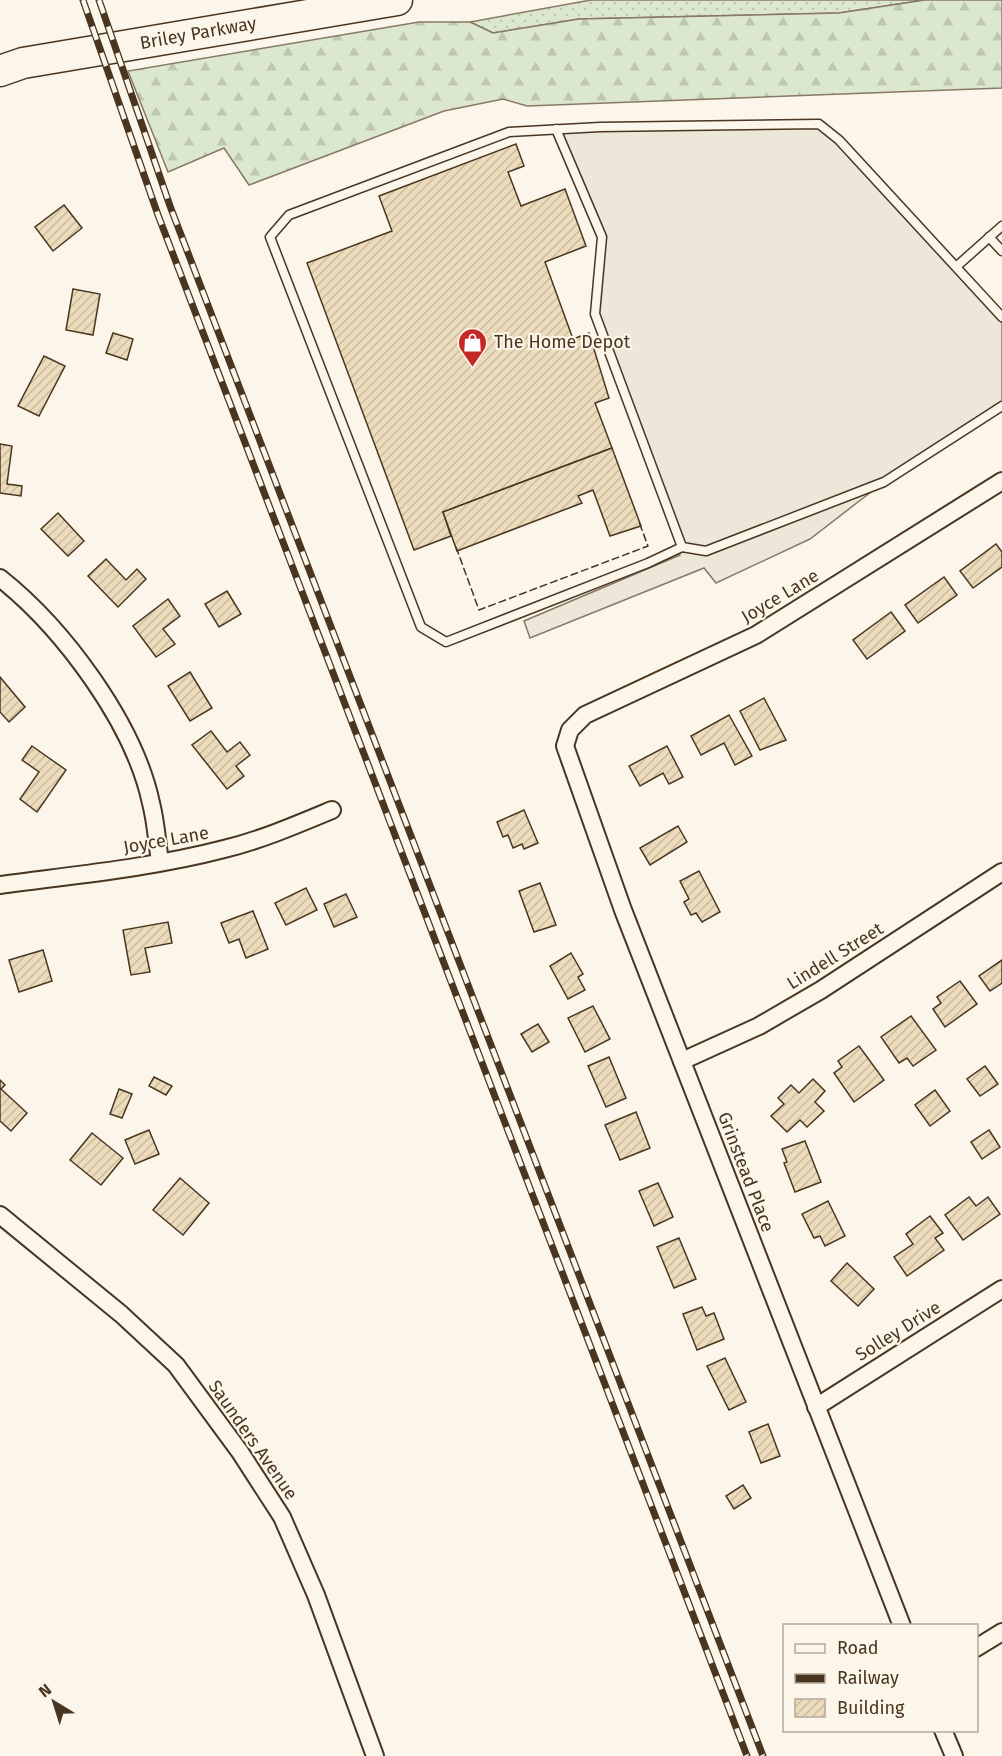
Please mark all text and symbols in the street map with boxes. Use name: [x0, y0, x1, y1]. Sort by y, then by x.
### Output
street label: Briley Parkway: [138, 12, 258, 54]
shop icon: The Home Depot: [457, 326, 489, 368]
place label: The Home Depot: [494, 331, 631, 353]
street label: Joyce Lane: [737, 564, 823, 628]
street label: Joyce Lane: [122, 822, 210, 858]
street label: Lindell Street: [783, 917, 888, 994]
street label: Grinstead Place: [713, 1109, 779, 1235]
street label: Solley Drive: [851, 1296, 945, 1366]
street label: Saunders Avenue: [204, 1376, 302, 1504]
legend: [783, 1624, 978, 1732]
text: Road: [837, 1637, 879, 1659]
text: Railway: [837, 1667, 899, 1689]
north arrow: [24, 1672, 84, 1732]
text: N: [35, 1680, 55, 1701]
text: Building: [837, 1697, 905, 1719]

